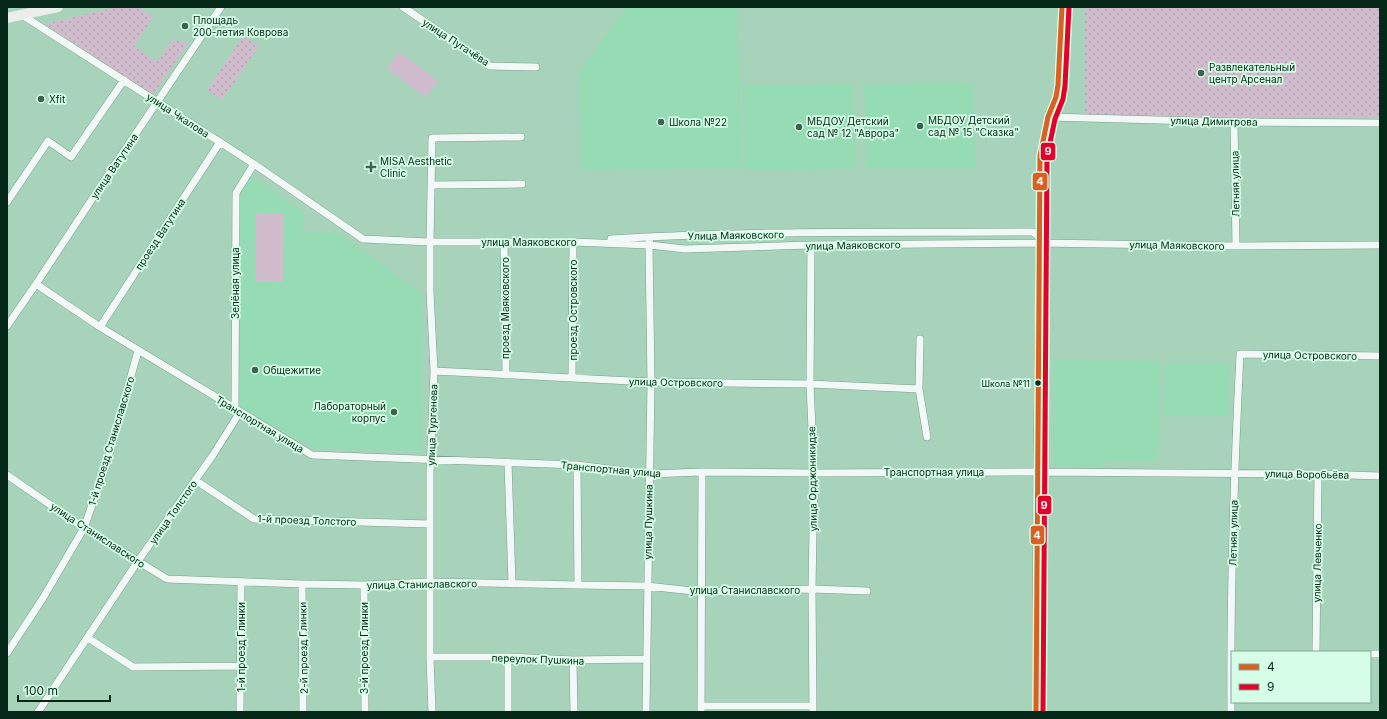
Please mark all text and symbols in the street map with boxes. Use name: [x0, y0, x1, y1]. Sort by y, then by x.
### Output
place label: Площадь 200-летия Коврова: [193, 14, 288, 38]
street label: улица Пугачёва: [420, 16, 492, 68]
marker: Площадь 200-летия Коврова: [180, 21, 190, 31]
place label: Развлекательный центр Арсенал: [1209, 61, 1295, 85]
marker: Развлекательный центр Арсенал: [1196, 68, 1206, 78]
street label: улица Чкалова: [144, 90, 212, 140]
place label: Xfit: [49, 93, 66, 105]
marker: Xfit: [36, 94, 46, 104]
place label: МБДОУ Детский сад № 15 "Сказка": [928, 114, 1019, 138]
street label: улица Димитрова: [1170, 114, 1258, 128]
place label: МБДОУ Детский сад № 12 "Аврора": [807, 115, 899, 139]
place label: Школа №22: [669, 116, 727, 128]
marker: Школа №22: [656, 117, 666, 127]
marker: МБДОУ Детский сад № 15 "Сказка": [915, 121, 925, 131]
marker: МБДОУ Детский сад № 12 "Аврора": [794, 122, 804, 132]
street label: улица Ватутина: [88, 131, 140, 201]
line badge: 9: [1040, 142, 1056, 161]
text: 9: [1044, 144, 1052, 158]
street label: Летняя улица: [1228, 151, 1242, 217]
place label: MISA Aesthetic Clinic: [380, 155, 453, 179]
marker: MISA Aesthetic Clinic: [365, 161, 377, 173]
line badge: 4: [1032, 172, 1048, 191]
text: 4: [1036, 174, 1044, 188]
street label: проезд Ватутина: [132, 196, 188, 272]
street label: Улица Маяковского: [688, 228, 784, 242]
street label: улица Маяковского: [481, 236, 577, 248]
street label: улица Маяковского: [805, 238, 901, 252]
street label: улица Маяковского: [1129, 238, 1225, 252]
street label: Зелёная улица: [229, 247, 241, 319]
street label: проезд Маяковского: [499, 257, 511, 359]
street label: проезд Островского: [567, 260, 579, 360]
street label: улица Островского: [1263, 348, 1357, 362]
place label: Общежитие: [263, 364, 321, 376]
marker: Общежитие: [250, 365, 260, 375]
street label: 1-й проезд Станиславского: [86, 375, 136, 507]
street label: улица Островского: [629, 375, 723, 389]
place label: Школа №11: [981, 378, 1030, 389]
marker: Школа №11: [1033, 378, 1043, 388]
street label: улица Тургенева: [425, 384, 439, 466]
street label: Транспортная улица: [214, 393, 306, 455]
place label: Лабораторный корпус: [313, 400, 386, 424]
marker: Лабораторный корпус: [389, 407, 399, 417]
street label: улица Орджоникидзе: [805, 426, 819, 532]
street label: Транспортная улица: [560, 459, 662, 479]
street label: Транспортная улица: [884, 466, 984, 478]
street label: улица Воробьёва: [1265, 467, 1349, 481]
street label: улица Толстого: [147, 478, 199, 546]
street label: улица Пушкина: [641, 484, 655, 560]
line badge: 9: [1037, 495, 1052, 515]
text: 9: [1040, 498, 1048, 512]
street label: улица Станиславского: [48, 500, 148, 570]
street label: Летняя улица: [1226, 500, 1240, 566]
street label: 1-й проезд Толстого: [257, 512, 357, 528]
street label: улица Левченко: [1310, 523, 1324, 603]
line badge: 4: [1030, 525, 1045, 545]
text: 4: [1033, 528, 1041, 542]
street label: улица Станиславского: [367, 577, 477, 591]
street label: улица Станиславского: [690, 584, 800, 596]
street label: 1-й проезд Глинки: [235, 602, 247, 692]
street label: 2-й проезд Глинки: [296, 602, 310, 694]
street label: 3-й проезд Глинки: [358, 602, 370, 694]
street label: переулок Пушкина: [491, 651, 585, 667]
legend: [1231, 651, 1371, 703]
text: 4: [1267, 659, 1275, 674]
scale bar: [18, 677, 110, 703]
text: 9: [1267, 679, 1274, 694]
text: 100 m: [24, 683, 58, 698]

